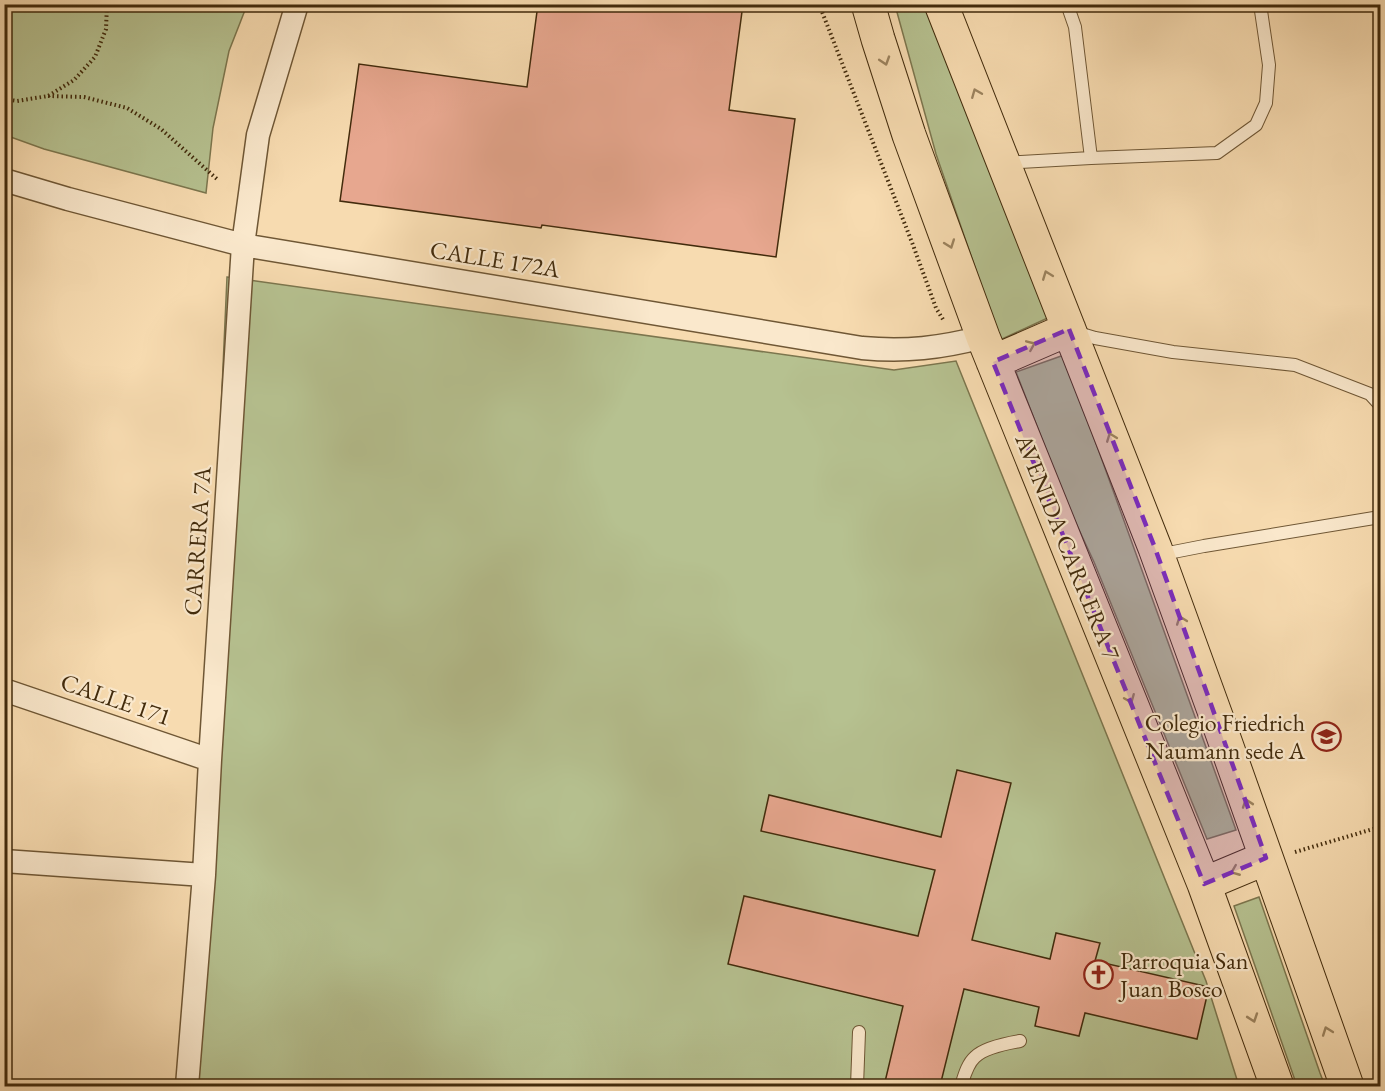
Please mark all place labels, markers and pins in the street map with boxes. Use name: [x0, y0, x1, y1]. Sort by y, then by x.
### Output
place label: Colegio Friedrich Naumann sede A: [1145, 707, 1305, 766]
school or university icon: Colegio Friedrich Naumann sede A: [1310, 720, 1342, 752]
place label: Parroquia San Juan Bosco: [1118, 945, 1249, 1004]
church icon: Parroquia San Juan Bosco: [1083, 958, 1115, 990]

